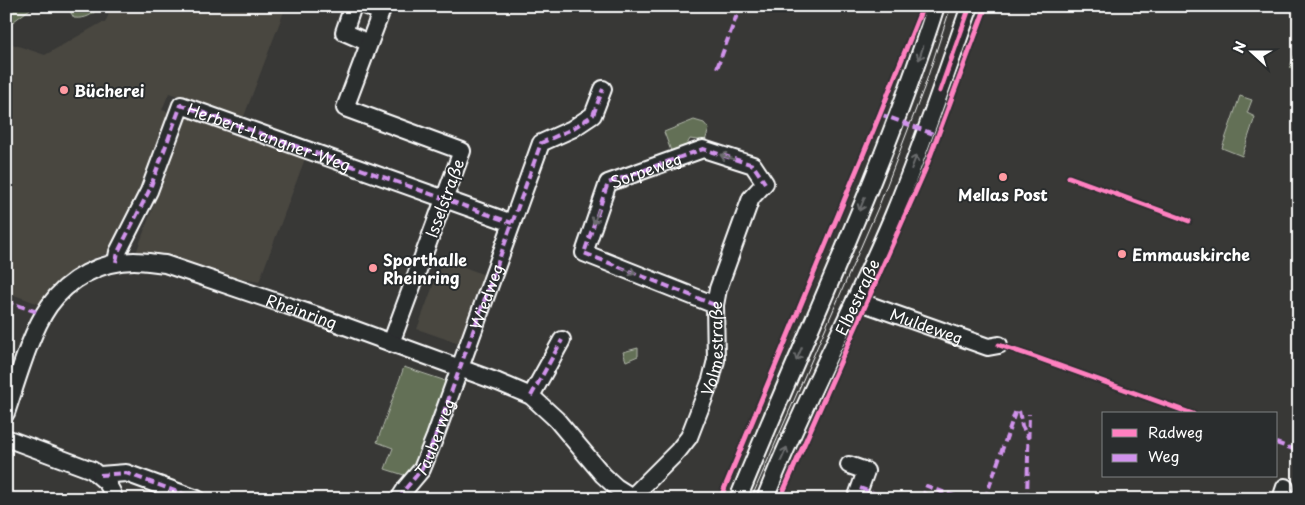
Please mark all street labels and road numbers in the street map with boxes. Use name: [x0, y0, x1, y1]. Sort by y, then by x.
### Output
street label: Herbert-Langner-Weg: [184, 96, 354, 177]
street label: Sorpeweg: [607, 146, 685, 193]
street label: Isselstraße: [419, 155, 469, 241]
street label: Elbestraße: [828, 255, 885, 339]
street label: Wiedweg: [463, 260, 509, 332]
street label: Rheinring: [263, 287, 341, 334]
street label: Volmestraße: [694, 298, 728, 399]
street label: Muldeweg: [887, 301, 967, 349]
street label: Tauberweg: [408, 395, 460, 482]

